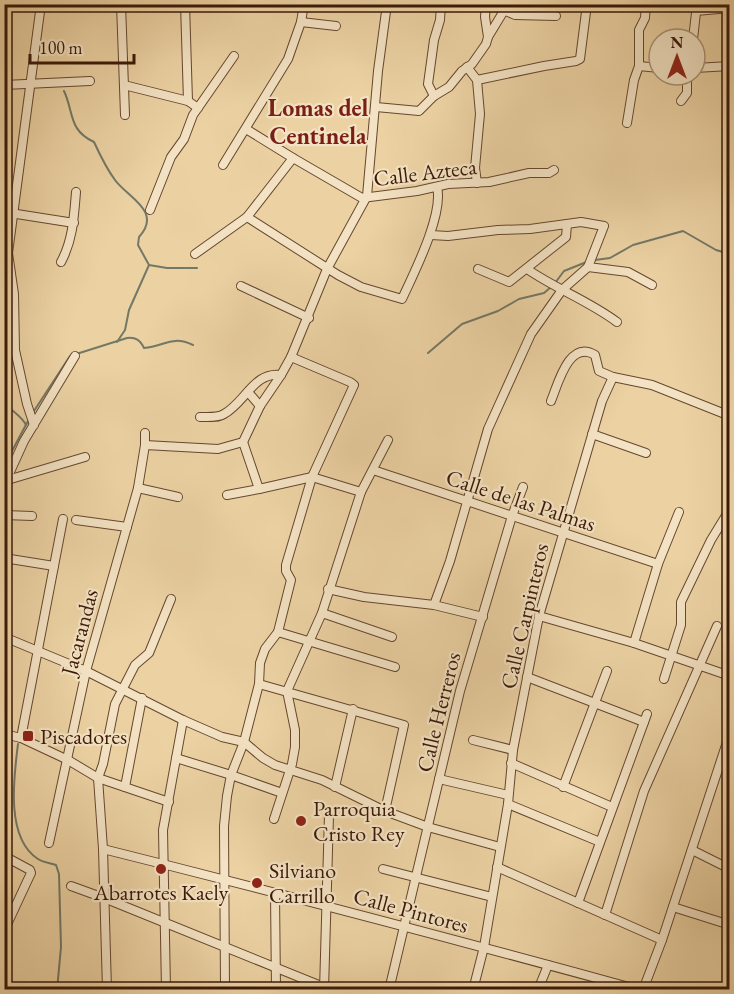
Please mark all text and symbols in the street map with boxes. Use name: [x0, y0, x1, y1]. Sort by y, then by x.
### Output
scale bar: [30, 27, 134, 65]
north arrow: [647, 27, 707, 87]
text: N: [671, 32, 684, 53]
text: 100 m: [39, 36, 83, 59]
district label: Lomas del Centinela: [268, 92, 368, 151]
street label: Calle Azteca: [372, 152, 479, 193]
street label: Calle de las Palmas: [442, 463, 599, 538]
street label: Calle Carpinteros: [494, 540, 555, 692]
street label: Jacarandas: [54, 586, 105, 681]
street label: Calle Herreros: [410, 649, 467, 775]
place label: Piscadores: [40, 722, 127, 751]
marker: Piscadores: [21, 729, 35, 743]
place label: Parroquia Cristo Rey: [313, 794, 405, 848]
marker: Parroquia Cristo Rey: [294, 814, 308, 828]
place label: Silviano Carrillo: [269, 856, 336, 910]
marker: Abarrotes Kaely: [154, 862, 168, 876]
marker: Silviano Carrillo: [250, 876, 264, 890]
place label: Abarrotes Kaely: [93, 878, 229, 907]
street label: Calle Pintores: [350, 881, 472, 940]

